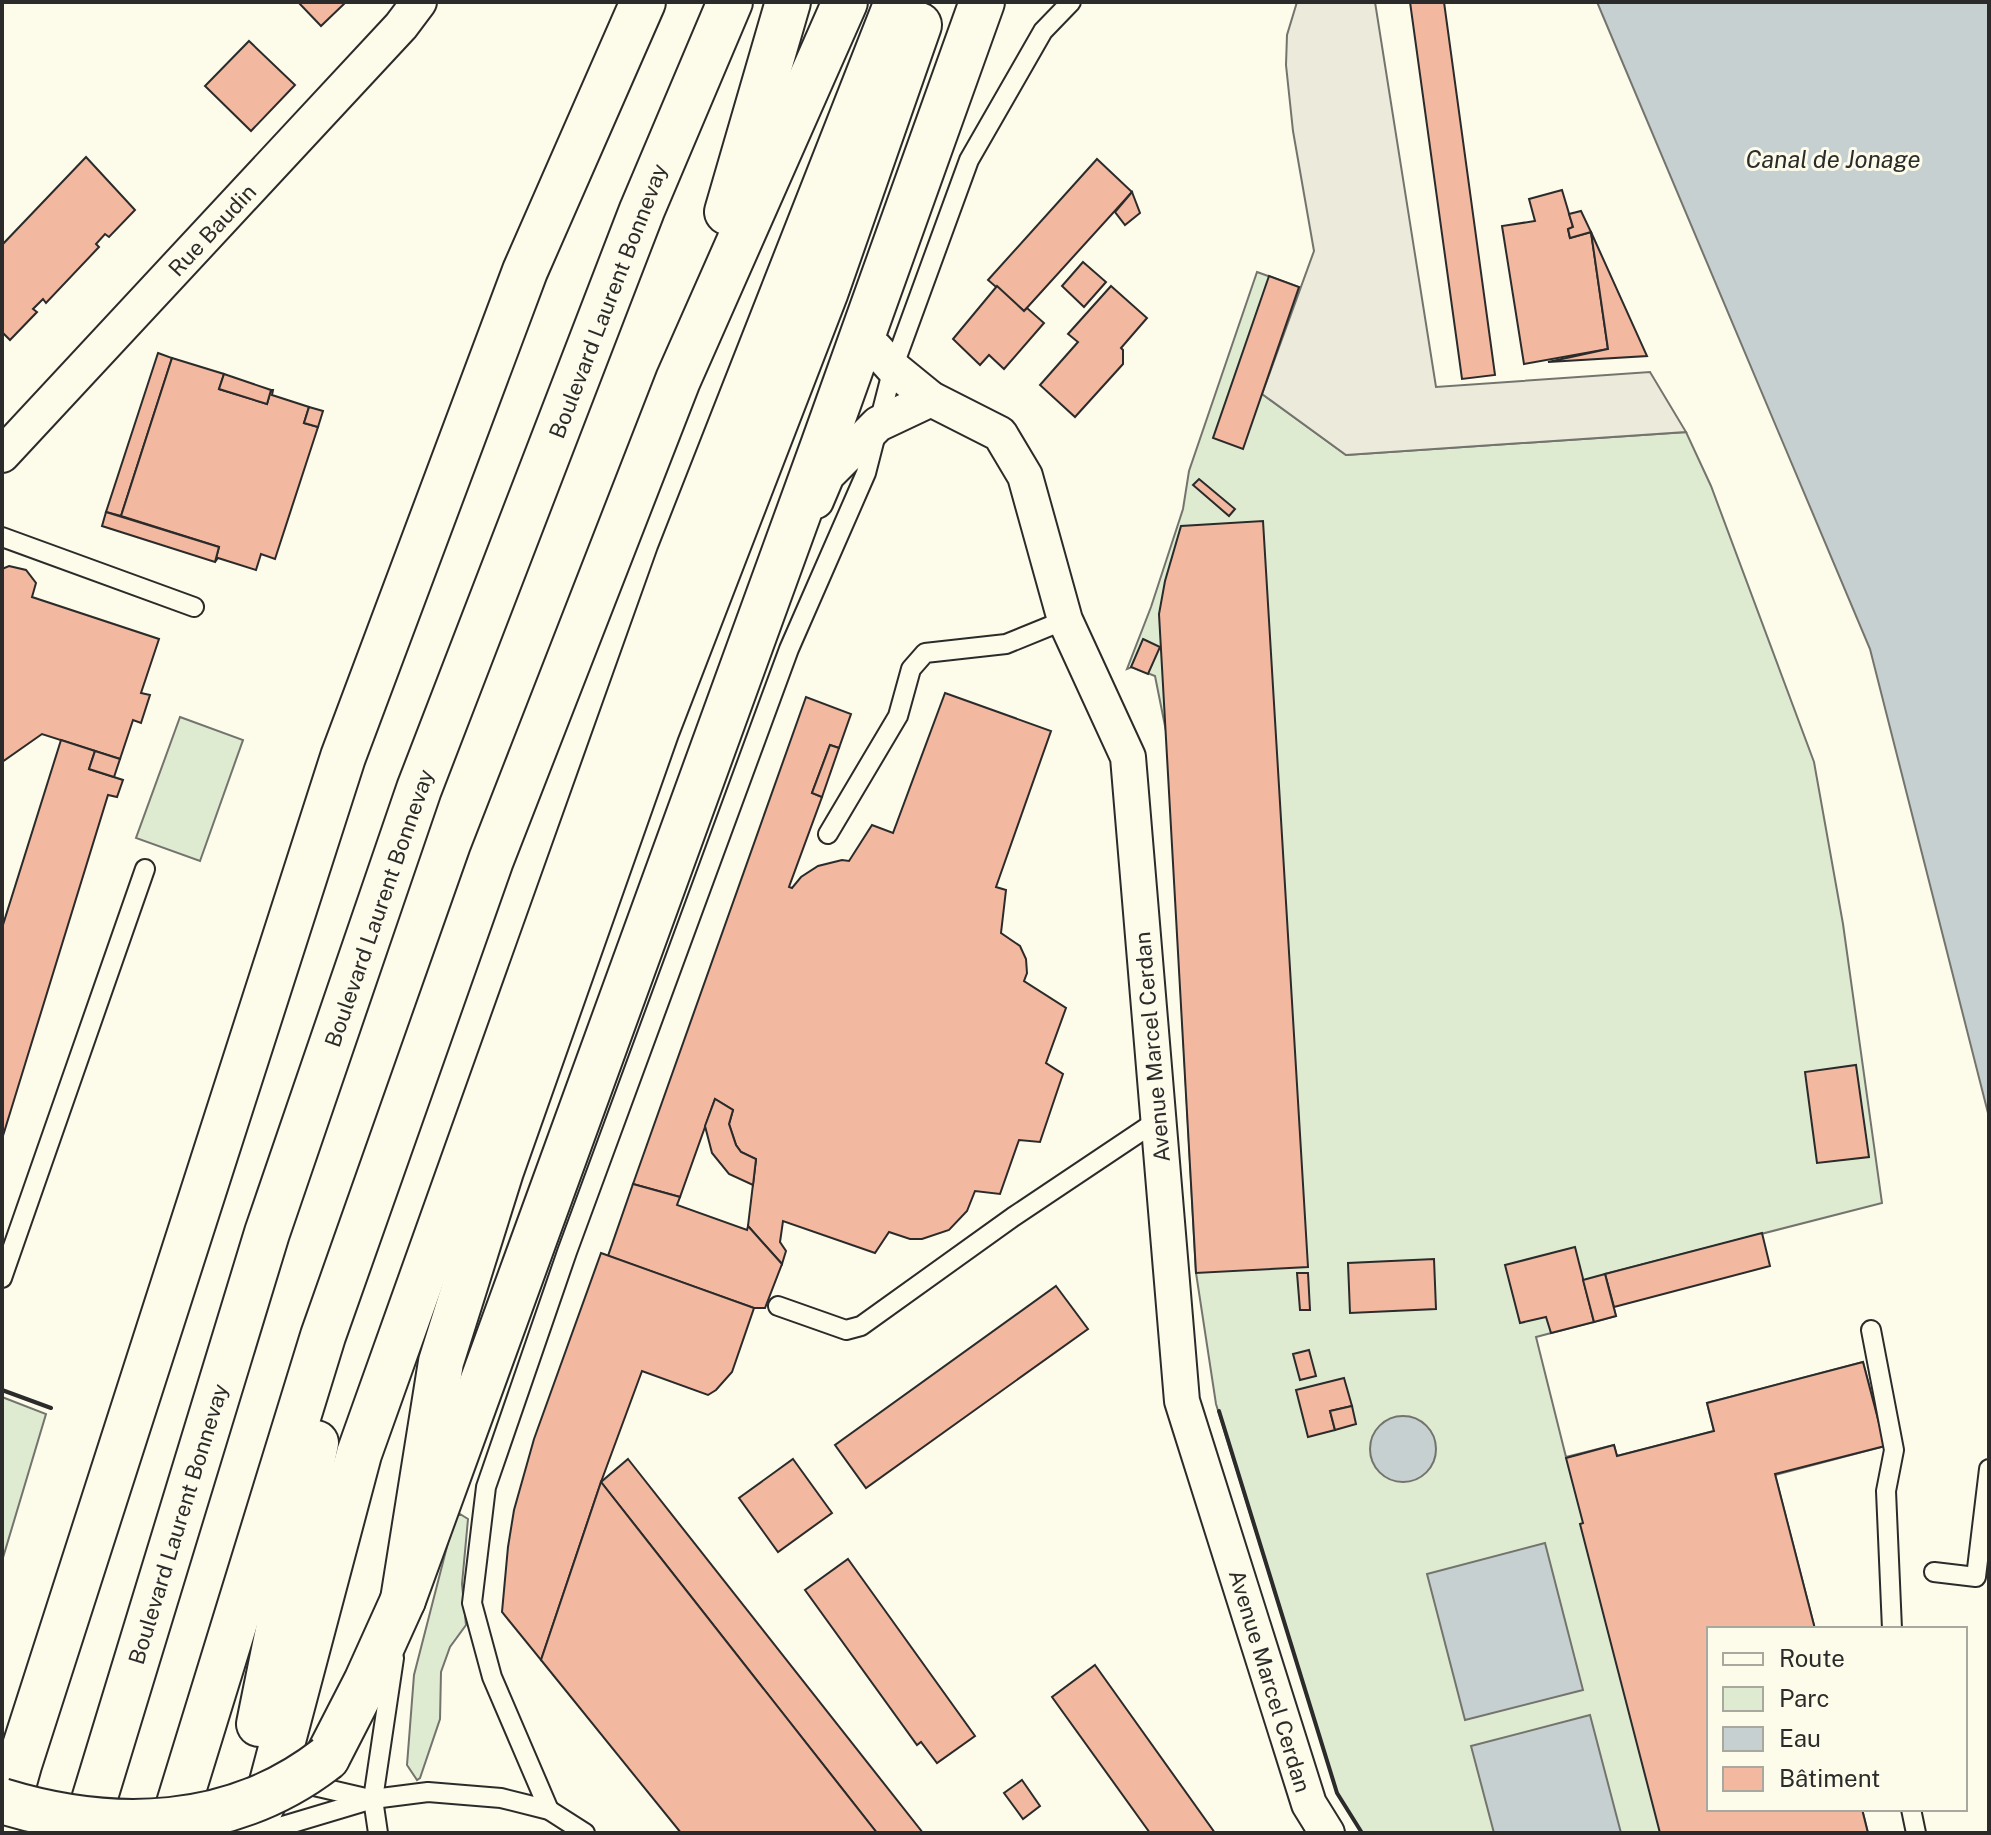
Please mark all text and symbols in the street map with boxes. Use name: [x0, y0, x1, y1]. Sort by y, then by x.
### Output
water label: Canal de Jonage: [1745, 145, 1921, 173]
street label: Boulevard Laurent Bonnevay: [544, 160, 673, 442]
street label: Rue Baudin: [163, 179, 261, 281]
street label: Boulevard Laurent Bonnevay: [319, 765, 439, 1050]
street label: Avenue Marcel Cerdan: [1129, 931, 1175, 1163]
street label: Boulevard Laurent Bonnevay: [123, 1380, 233, 1667]
street label: Avenue Marcel Cerdan: [1224, 1567, 1316, 1795]
legend: [1707, 1627, 1967, 1811]
text: Route: [1779, 1644, 1845, 1672]
text: Parc: [1779, 1684, 1830, 1712]
text: Eau: [1779, 1724, 1821, 1752]
text: Bâtiment: [1779, 1764, 1880, 1792]

